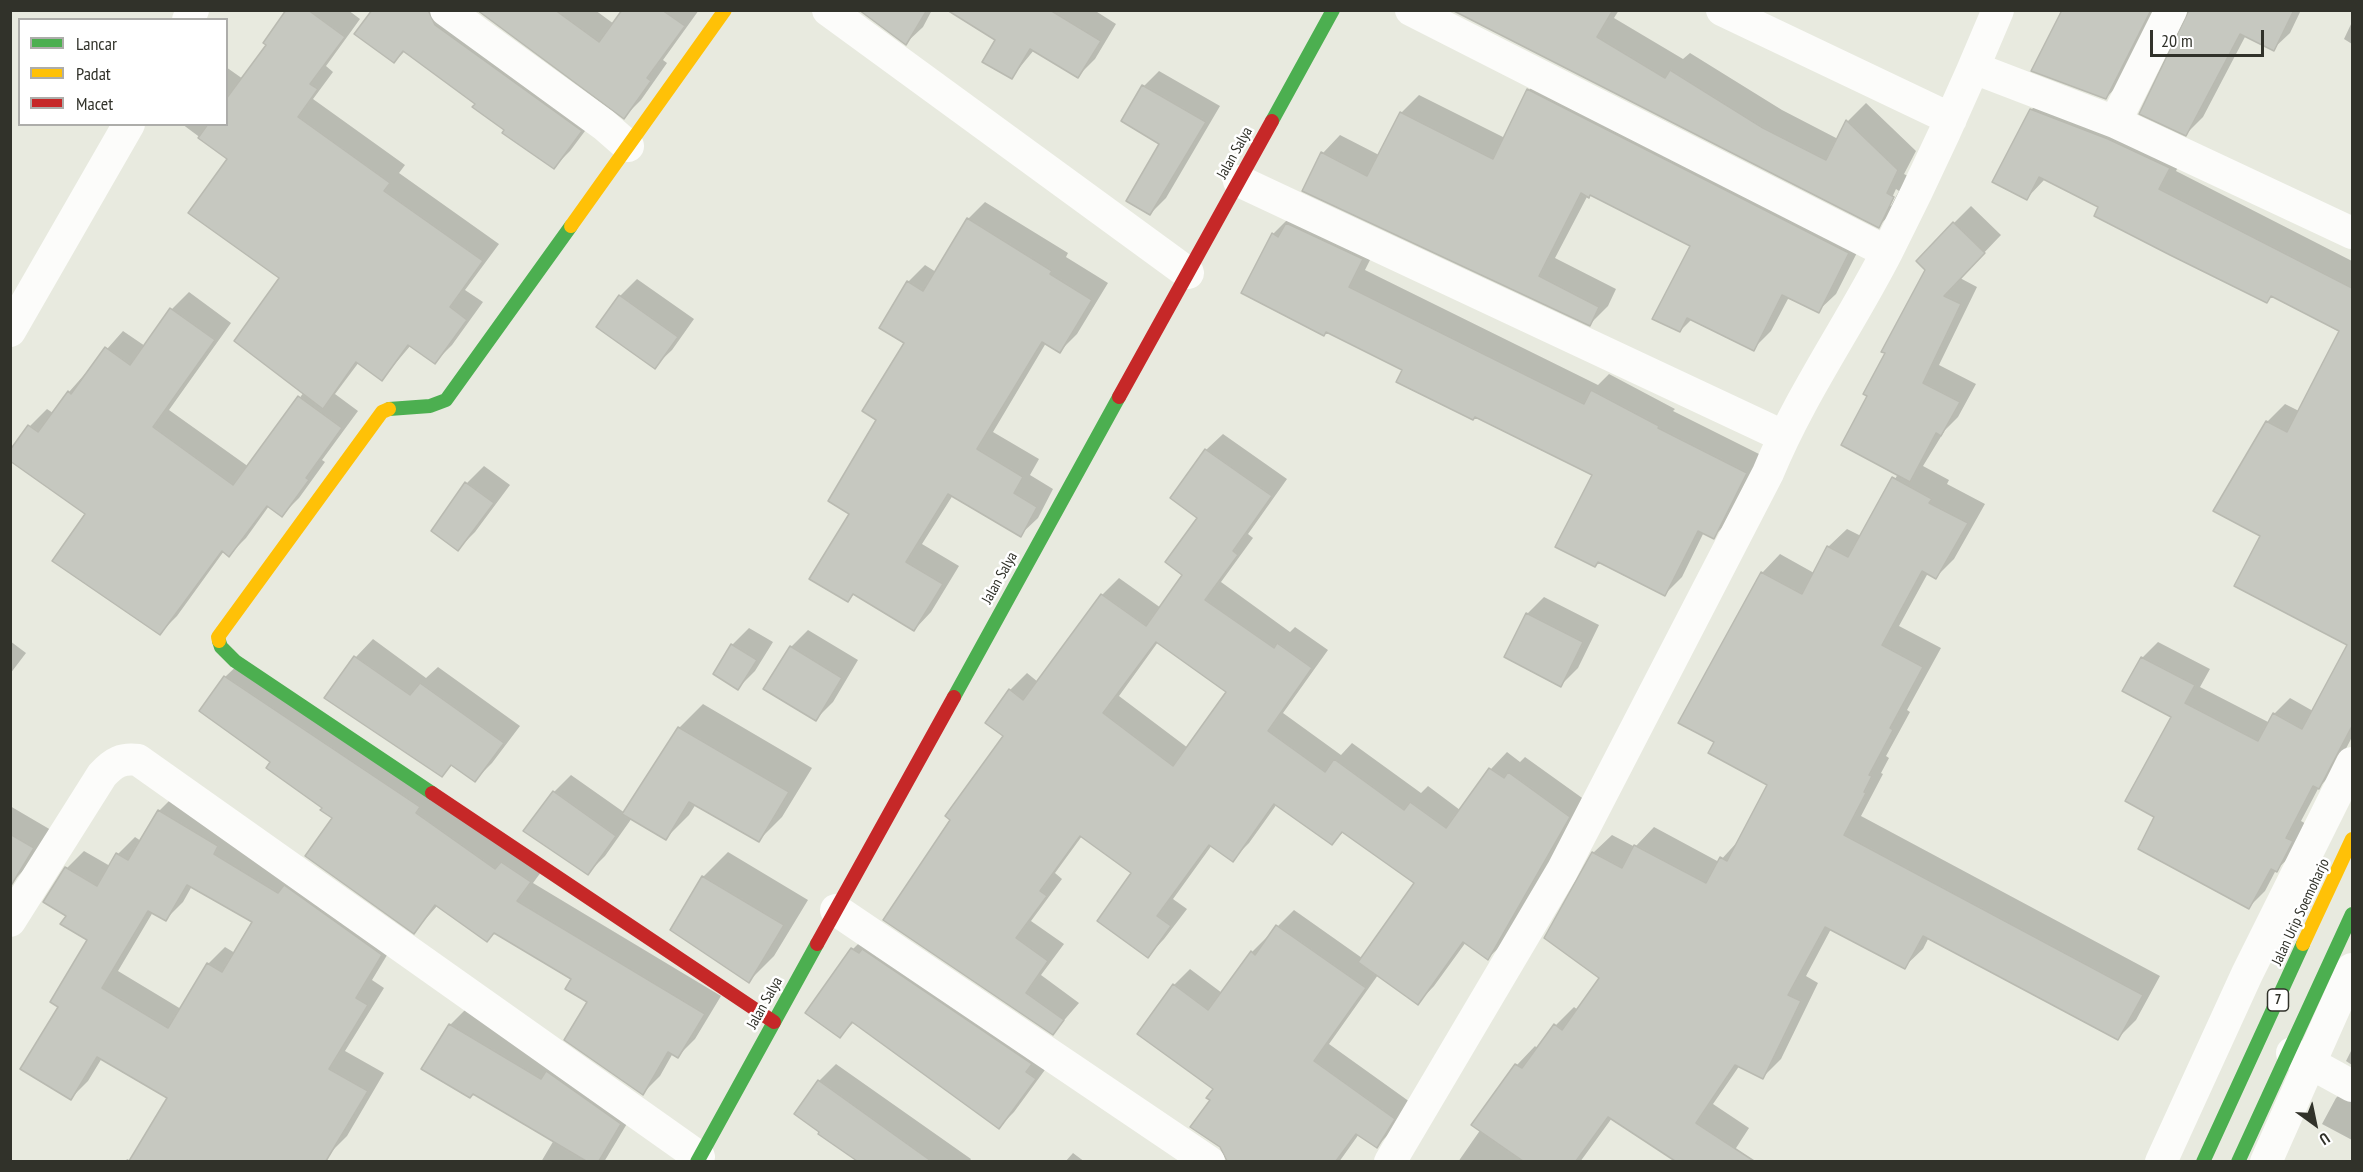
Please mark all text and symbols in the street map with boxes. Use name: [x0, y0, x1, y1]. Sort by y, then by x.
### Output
legend: [18, 18, 228, 126]
scale bar: [2153, 18, 2267, 56]
text: 20 m: [2161, 29, 2193, 52]
text: Lancar: [76, 32, 117, 55]
text: Padat: [76, 62, 111, 85]
text: Macet: [76, 92, 113, 115]
street label: Jalan Salya: [1213, 124, 1257, 182]
street label: Jalan Salya: [978, 549, 1022, 607]
street label: Jalan Urip Soemoharjo: [2268, 856, 2334, 968]
street label: Jalan Salya: [743, 974, 787, 1032]
road number: 7: [2268, 989, 2288, 1011]
north arrow: [2285, 1094, 2345, 1154]
text: U: [2316, 1128, 2334, 1150]

